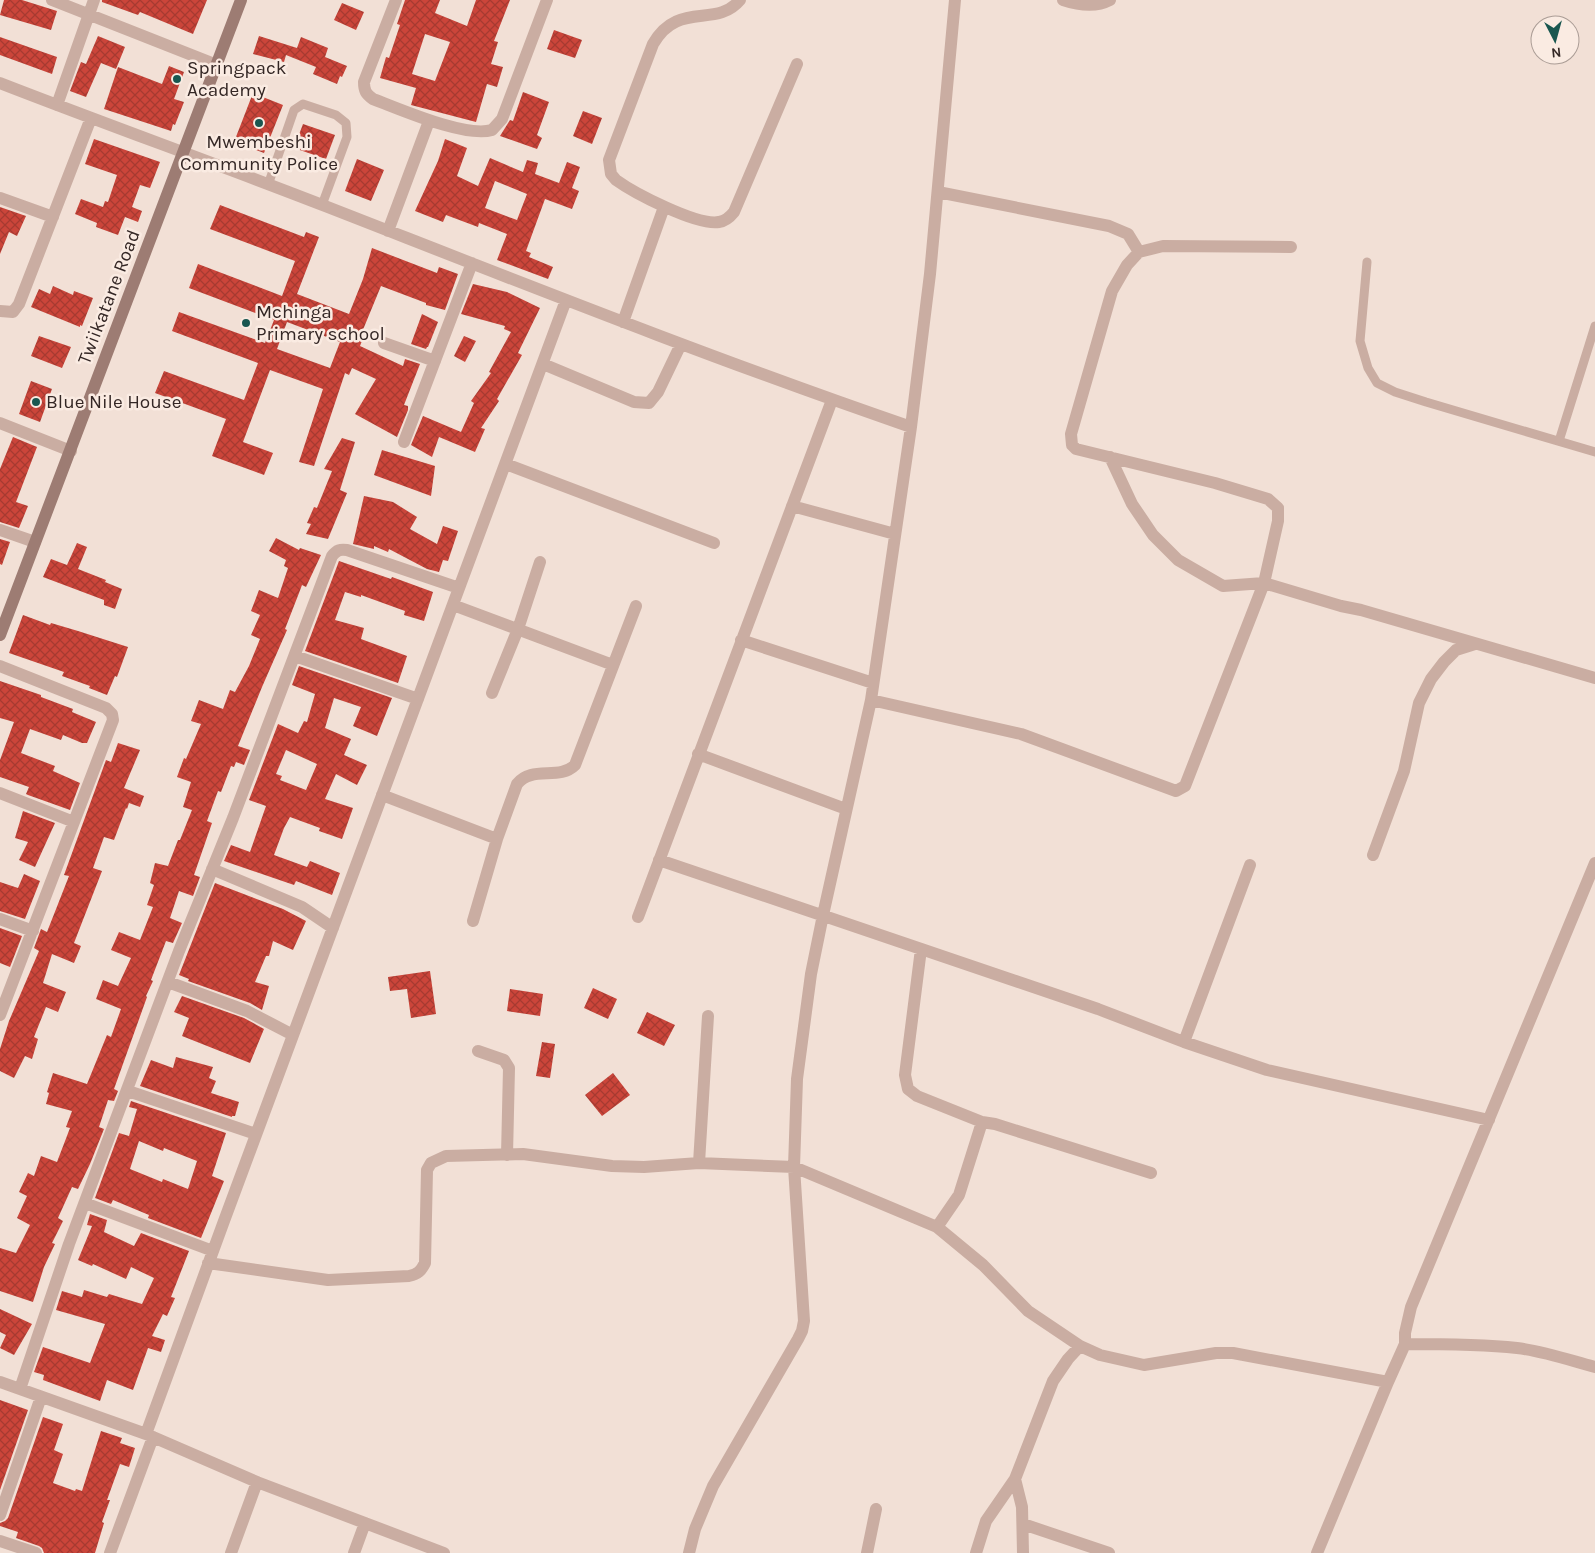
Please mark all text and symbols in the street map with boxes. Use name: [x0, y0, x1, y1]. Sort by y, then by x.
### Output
north arrow: [1530, 15, 1580, 65]
text: N: [1550, 43, 1562, 61]
place label: Springpack Academy: [187, 57, 287, 101]
marker: Springpack Academy: [171, 73, 183, 85]
marker: Mwembeshi Community Police: [253, 117, 265, 129]
place label: Mwembeshi Community Police: [180, 131, 338, 175]
street label: Twiikatane Road: [73, 227, 145, 367]
place label: Mchinga Primary school: [256, 301, 385, 345]
marker: Mchinga Primary school: [240, 317, 252, 329]
place label: Blue Nile House: [46, 391, 181, 413]
marker: Blue Nile House: [30, 396, 42, 408]

